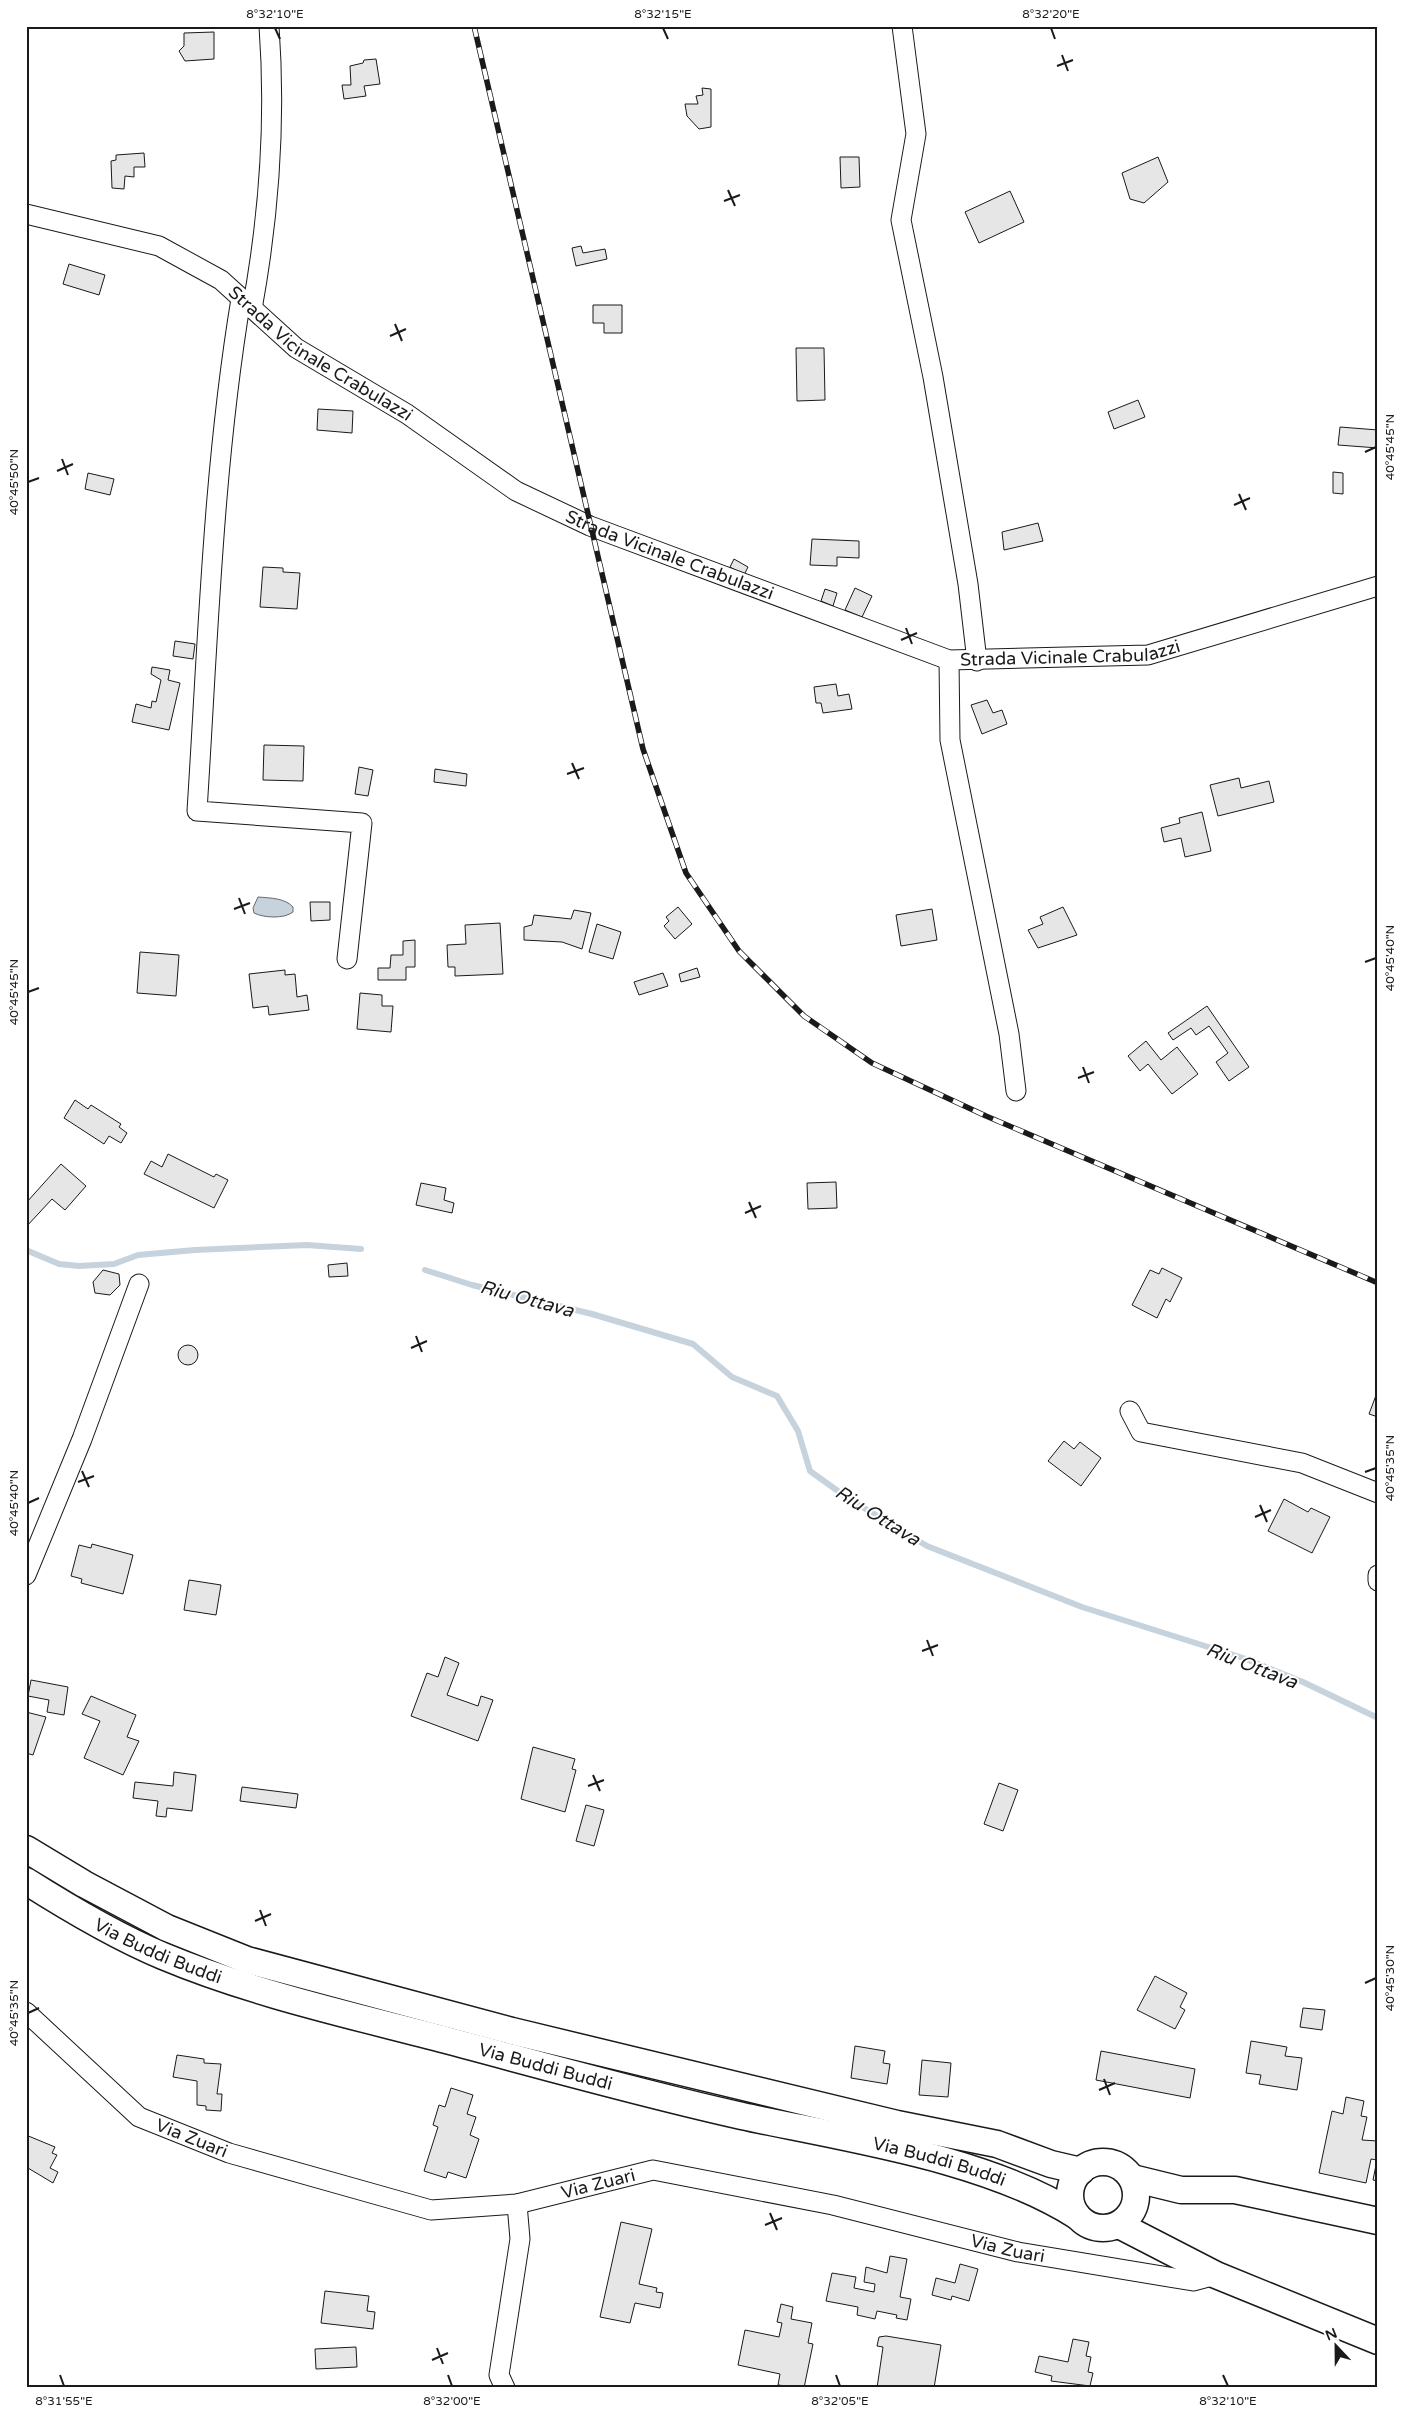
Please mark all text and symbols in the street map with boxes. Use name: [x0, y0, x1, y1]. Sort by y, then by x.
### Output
text: 8°32'10"E: [246, 7, 304, 21]
text: 8°32'15"E: [634, 7, 692, 21]
text: 8°32'20"E: [1022, 7, 1080, 21]
street label: Strada Vicinale Crabulazzi: [224, 281, 417, 426]
text: 40°45'45"N: [1383, 414, 1397, 480]
text: 40°45'50"N: [7, 449, 21, 515]
street label: Strada Vicinale Crabulazzi: [562, 505, 777, 605]
street label: Strada Vicinale Crabulazzi: [960, 635, 1183, 671]
text: 40°45'40"N: [1383, 925, 1397, 991]
text: 40°45'45"N: [7, 959, 21, 1025]
water label: Riu Ottava: [478, 1276, 577, 1322]
text: 40°45'35"N: [1383, 1435, 1397, 1501]
text: 40°45'40"N: [7, 1470, 21, 1536]
water label: Riu Ottava: [831, 1481, 925, 1551]
water label: Riu Ottava: [1203, 1638, 1302, 1694]
street label: Via Buddi Buddi: [90, 1913, 225, 1988]
text: 40°45'30"N: [1383, 1945, 1397, 2011]
text: 40°45'35"N: [7, 1980, 21, 2046]
street label: Via Buddi Buddi: [476, 2038, 615, 2095]
street label: Via Zuari: [153, 2114, 231, 2162]
street label: Via Buddi Buddi: [871, 2132, 1009, 2191]
street label: Via Zuari: [559, 2164, 638, 2204]
street label: Via Zuari: [968, 2229, 1047, 2267]
north arrow: [1312, 2322, 1362, 2372]
text: N: [1323, 2324, 1340, 2344]
text: 8°31'55"E: [35, 2394, 93, 2408]
text: 8°32'00"E: [423, 2394, 481, 2408]
text: 8°32'05"E: [811, 2394, 869, 2408]
text: 8°32'10"E: [1199, 2394, 1257, 2408]

